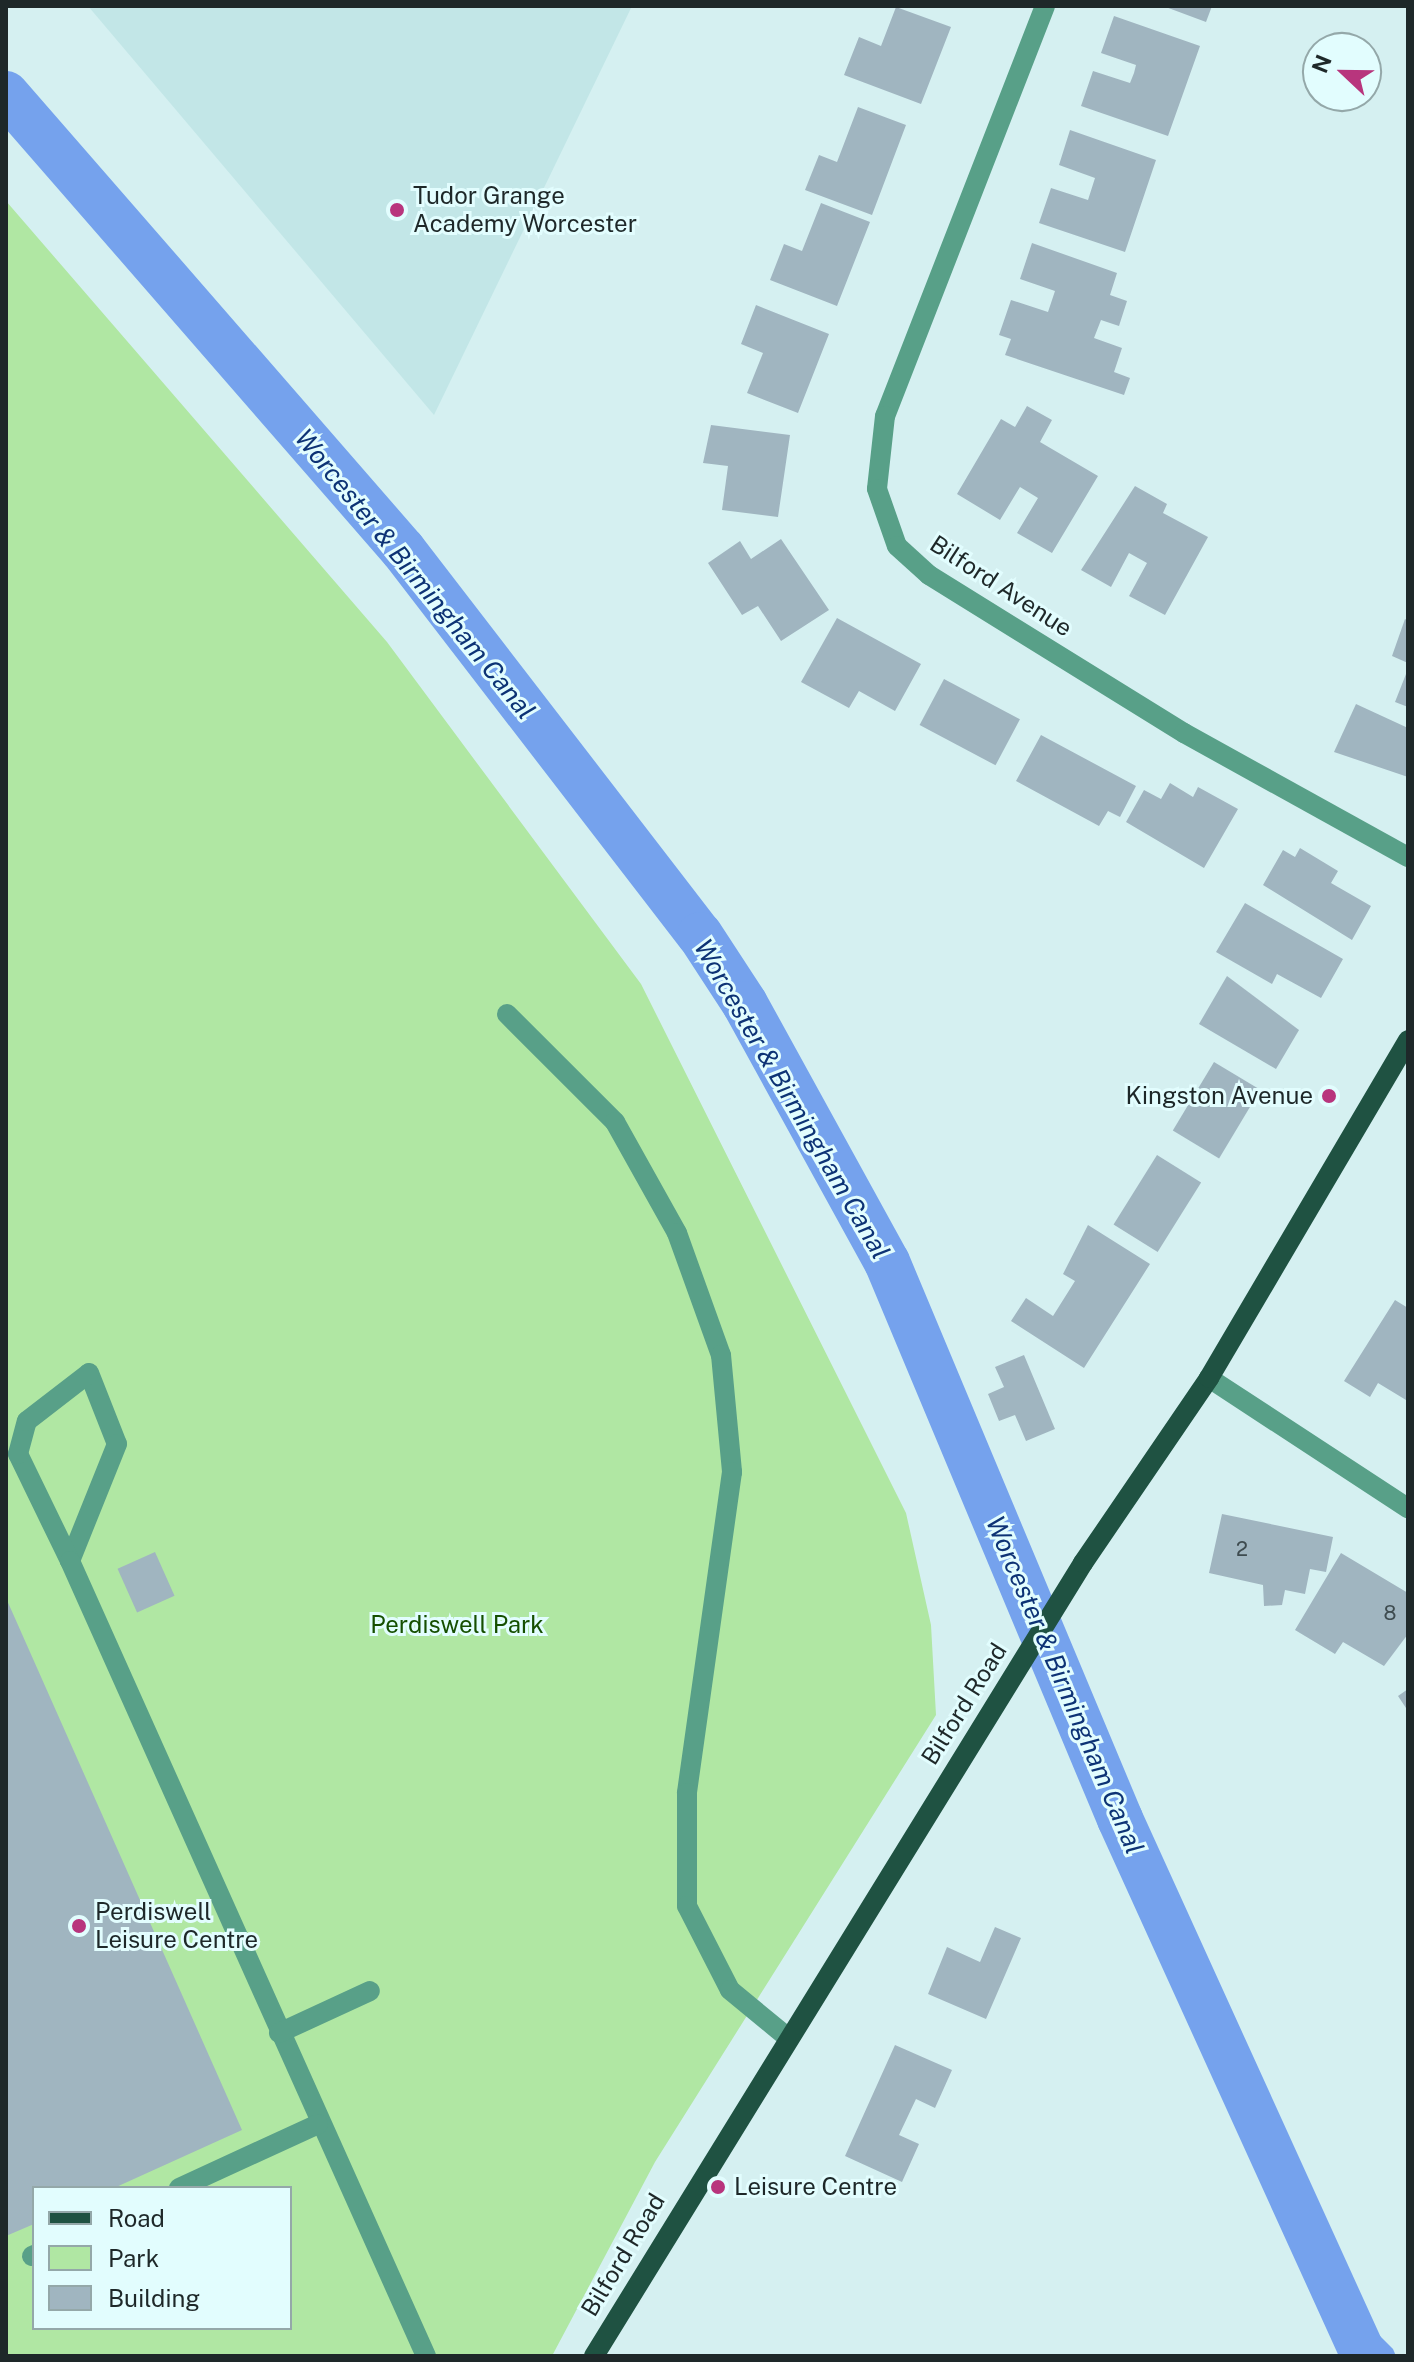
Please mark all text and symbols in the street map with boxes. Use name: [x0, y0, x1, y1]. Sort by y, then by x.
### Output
north arrow: [1302, 32, 1382, 112]
text: N: [1306, 51, 1337, 77]
place label: Tudor Grange Academy Worcester: [413, 182, 638, 238]
marker: Tudor Grange Academy Worcester: [388, 201, 406, 219]
water label: Worcester & Birmingham Canal: [288, 423, 542, 725]
street label: Bilford Avenue: [925, 529, 1077, 643]
water label: Worcester & Birmingham Canal: [687, 934, 897, 1264]
place label: Kingston Avenue: [1126, 1082, 1313, 1110]
marker: Kingston Avenue: [1320, 1087, 1338, 1105]
water label: Worcester & Birmingham Canal: [980, 1511, 1150, 1859]
house number: 2: [1236, 1537, 1248, 1561]
house number: 8: [1384, 1601, 1396, 1625]
park label: Perdiswell Park: [370, 1611, 544, 1639]
street label: Bilford Road: [915, 1638, 1013, 1770]
place label: Perdiswell Leisure Centre: [95, 1898, 258, 1954]
marker: Perdiswell Leisure Centre: [70, 1917, 88, 1935]
place label: Leisure Centre: [734, 2173, 897, 2201]
marker: Leisure Centre: [709, 2178, 727, 2196]
legend: [32, 2186, 292, 2330]
street label: Bilford Road: [575, 2188, 671, 2322]
text: Road: [108, 2204, 165, 2232]
text: Park: [108, 2244, 159, 2272]
text: Building: [108, 2284, 200, 2312]

